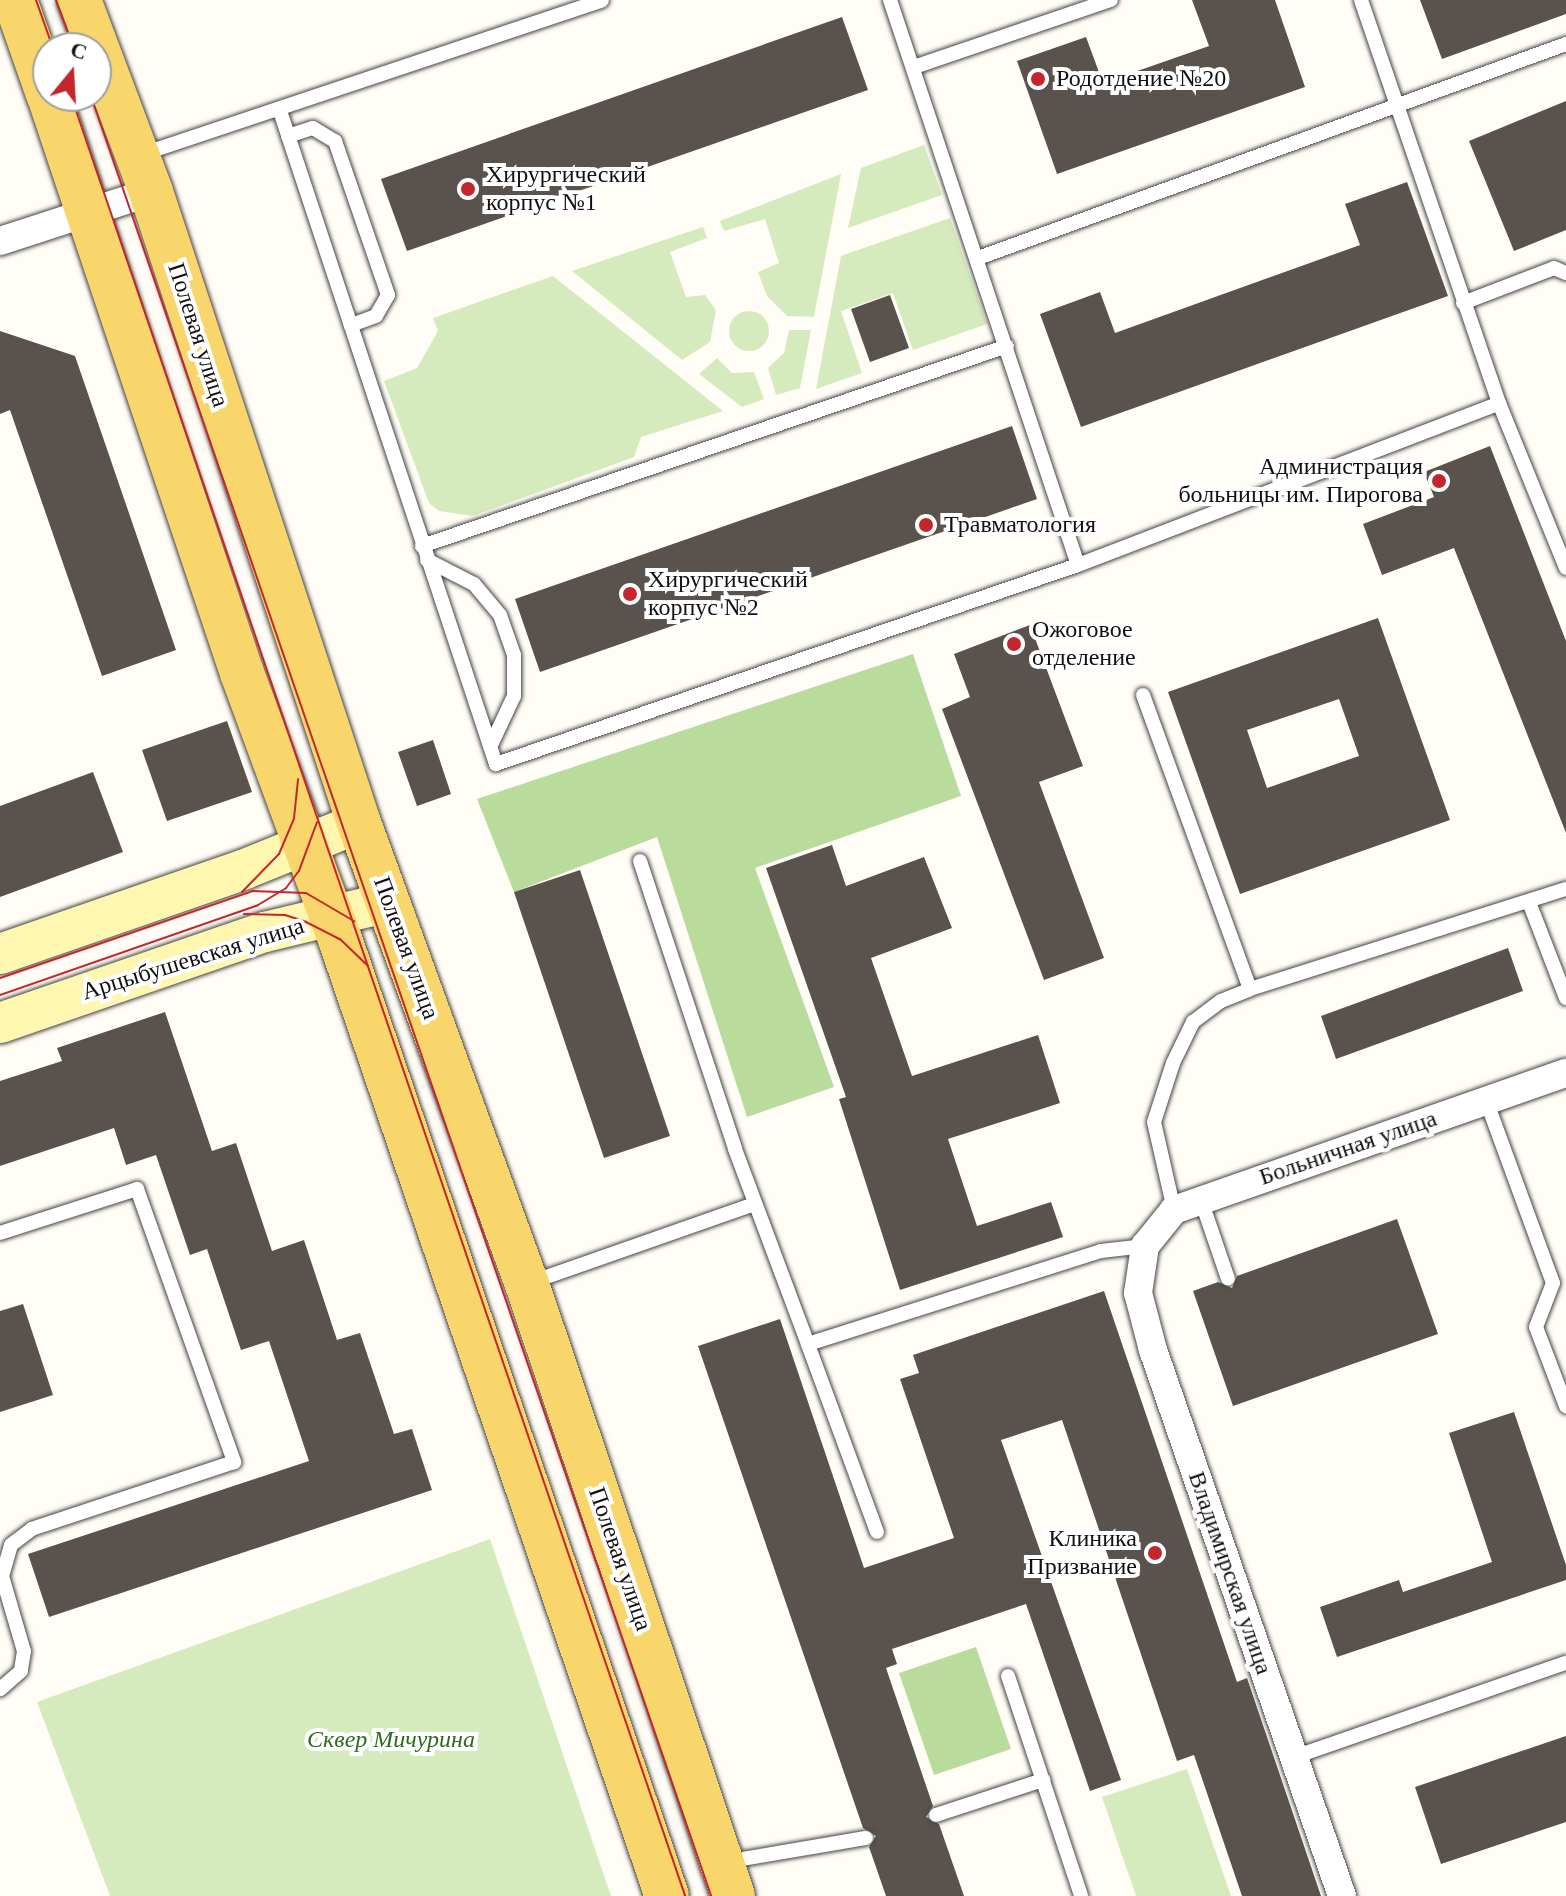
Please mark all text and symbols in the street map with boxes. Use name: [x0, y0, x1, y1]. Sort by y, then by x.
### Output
north arrow: [32, 32, 112, 112]
text: С: [68, 36, 90, 65]
place label: Родотдение №20: [1056, 65, 1226, 93]
marker: Родотдение №20: [1027, 68, 1049, 90]
place label: Хирургический корпус №1: [486, 161, 646, 217]
marker: Хирургический корпус №1: [457, 178, 479, 200]
street label: Полевая улица: [161, 259, 235, 411]
place label: Администрация больницы им. Пирогова: [1178, 453, 1423, 509]
marker: Администрация больницы им. Пирогова: [1430, 472, 1448, 490]
place label: Травматология: [944, 511, 1096, 539]
marker: Травматология: [915, 514, 937, 536]
place label: Хирургический корпус №2: [648, 566, 808, 622]
marker: Хирургический корпус №2: [619, 583, 641, 605]
place label: Ожоговое отделение: [1032, 616, 1136, 672]
marker: Ожоговое отделение: [1003, 633, 1025, 655]
street label: Полевая улица: [367, 873, 445, 1023]
street label: Арцыбушевская улица: [78, 911, 308, 1007]
street label: Больничная улица: [1255, 1104, 1441, 1192]
street label: Владимирская улица: [1182, 1468, 1278, 1678]
street label: Полевая улица: [582, 1484, 658, 1634]
place label: Клиника Призвание: [1027, 1525, 1137, 1581]
marker: Клиника Призвание: [1144, 1542, 1166, 1564]
park label: Сквер Мичурина: [307, 1726, 475, 1754]

